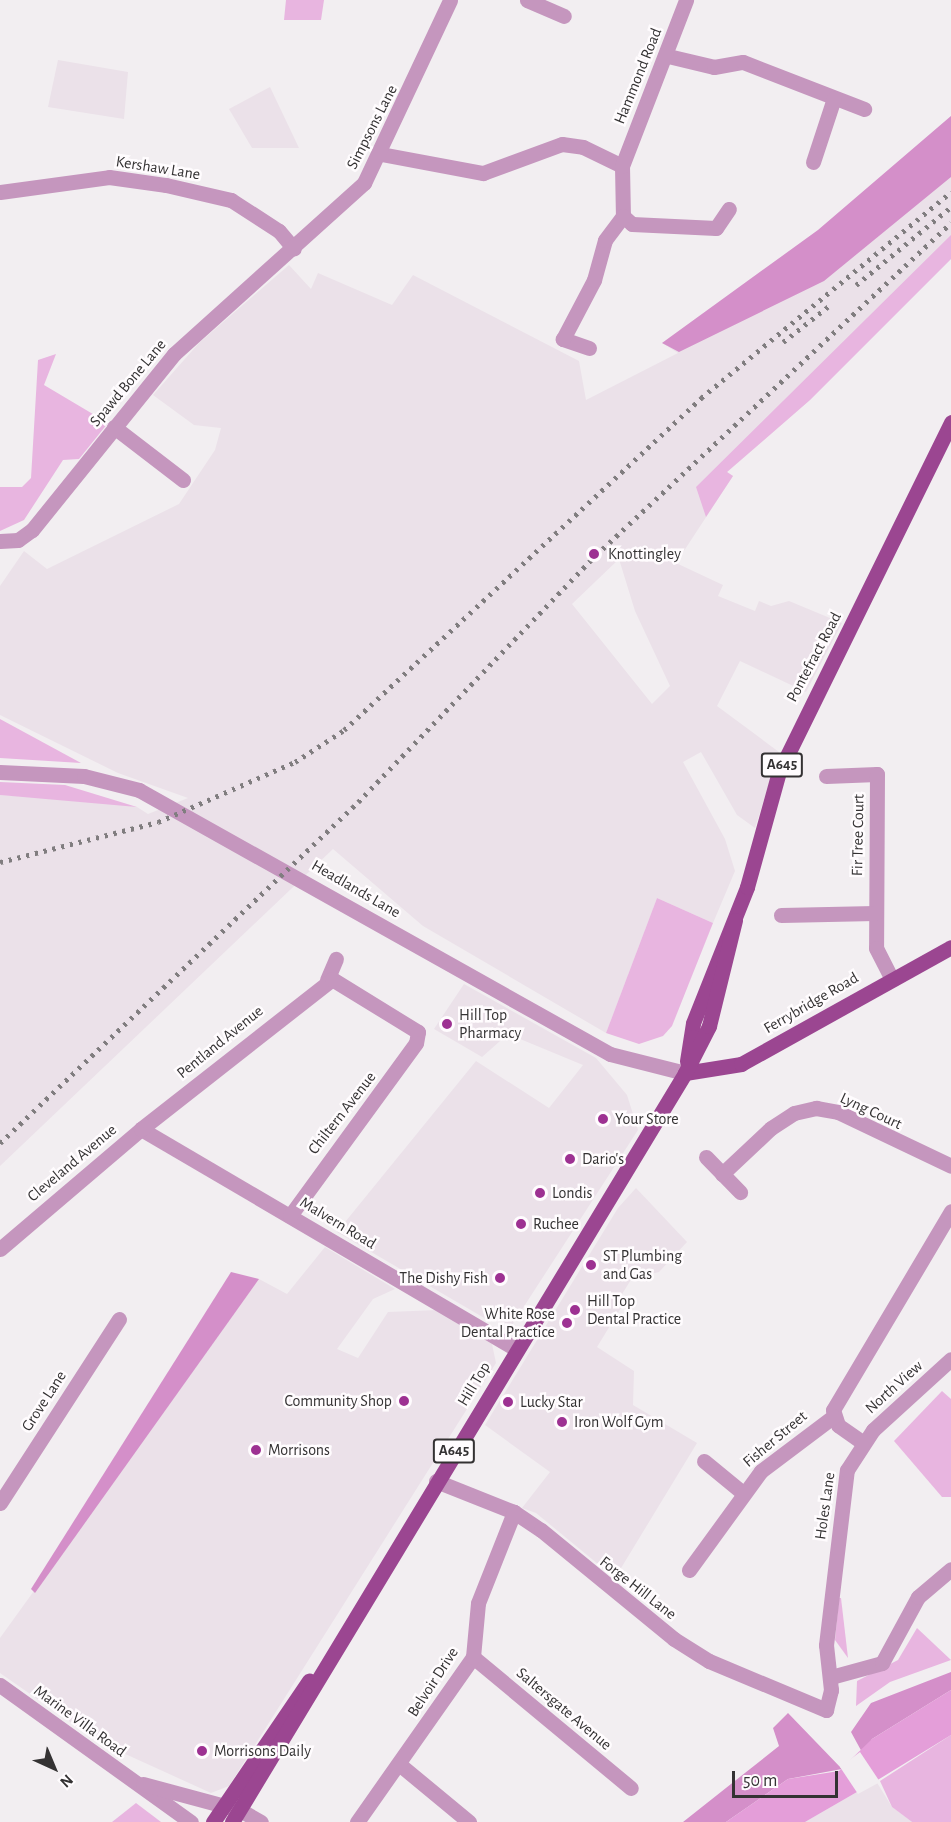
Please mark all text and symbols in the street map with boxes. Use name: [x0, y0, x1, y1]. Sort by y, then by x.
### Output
street label: Hammond Road: [610, 25, 666, 127]
street label: Simpsons Lane: [342, 82, 402, 172]
street label: Kershaw Lane: [114, 152, 202, 184]
street label: Spawd Bone Lane: [86, 335, 170, 431]
place label: Knottingley: [608, 544, 681, 564]
marker: Knottingley: [585, 545, 603, 563]
street label: Pontefract Road: [782, 609, 846, 705]
road number: A645: [760, 753, 804, 777]
street label: Fir Tree Court: [848, 794, 868, 876]
street label: Headlands Lane: [308, 856, 404, 922]
street label: Ferrybridge Road: [760, 968, 862, 1038]
street label: Pentland Avenue: [173, 1001, 267, 1083]
place label: Hill Top Pharmacy: [459, 1005, 521, 1043]
marker: Hill Top Pharmacy: [440, 1017, 454, 1031]
street label: Chiltern Avenue: [304, 1068, 380, 1158]
street label: Lyng Court: [837, 1088, 905, 1134]
place label: Your Store: [615, 1109, 679, 1129]
marker: Your Store: [596, 1112, 610, 1126]
street label: Cleveland Avenue: [23, 1120, 121, 1206]
place label: Dario's: [582, 1149, 624, 1169]
marker: Dario's: [563, 1152, 577, 1166]
place label: Londis: [552, 1183, 592, 1203]
marker: Londis: [533, 1186, 547, 1200]
street label: Malvern Road: [296, 1193, 380, 1253]
place label: Ruchee: [533, 1214, 579, 1234]
marker: Ruchee: [514, 1217, 528, 1231]
place label: ST Plumbing and Gas: [603, 1246, 682, 1284]
marker: ST Plumbing and Gas: [584, 1258, 598, 1272]
place label: The Dishy Fish: [399, 1268, 488, 1288]
marker: The Dishy Fish: [493, 1271, 507, 1285]
place label: Hill Top Dental Practice: [587, 1291, 681, 1329]
marker: Hill Top Dental Practice: [568, 1303, 582, 1317]
place label: White Rose Dental Practice: [461, 1304, 555, 1342]
marker: White Rose Dental Practice: [560, 1316, 574, 1330]
street label: North View: [861, 1356, 927, 1418]
street label: Hill Top: [453, 1358, 495, 1410]
street label: Grove Lane: [17, 1367, 71, 1435]
place label: Community Shop: [284, 1391, 392, 1411]
place label: Lucky Star: [520, 1392, 583, 1412]
marker: Community Shop: [397, 1394, 411, 1408]
marker: Lucky Star: [501, 1395, 515, 1409]
street label: Fisher Street: [739, 1407, 811, 1471]
place label: Iron Wolf Gym: [574, 1412, 664, 1432]
marker: Iron Wolf Gym: [555, 1415, 569, 1429]
road number: A645: [432, 1439, 476, 1463]
place label: Morrisons: [268, 1440, 330, 1460]
marker: Morrisons: [249, 1443, 263, 1457]
street label: Holes Lane: [811, 1471, 839, 1541]
street label: Forge Hill Lane: [596, 1552, 680, 1624]
street label: Belvoir Drive: [403, 1644, 463, 1720]
street label: Saltersgate Avenue: [512, 1664, 616, 1754]
street label: Marine Villa Road: [30, 1681, 130, 1761]
north arrow: [24, 1738, 84, 1798]
place label: Morrisons Daily: [214, 1741, 311, 1761]
marker: Morrisons Daily: [195, 1744, 209, 1758]
scale bar: [735, 1759, 842, 1797]
text: N: [57, 1771, 76, 1791]
text: 50 m: [743, 1772, 777, 1790]

